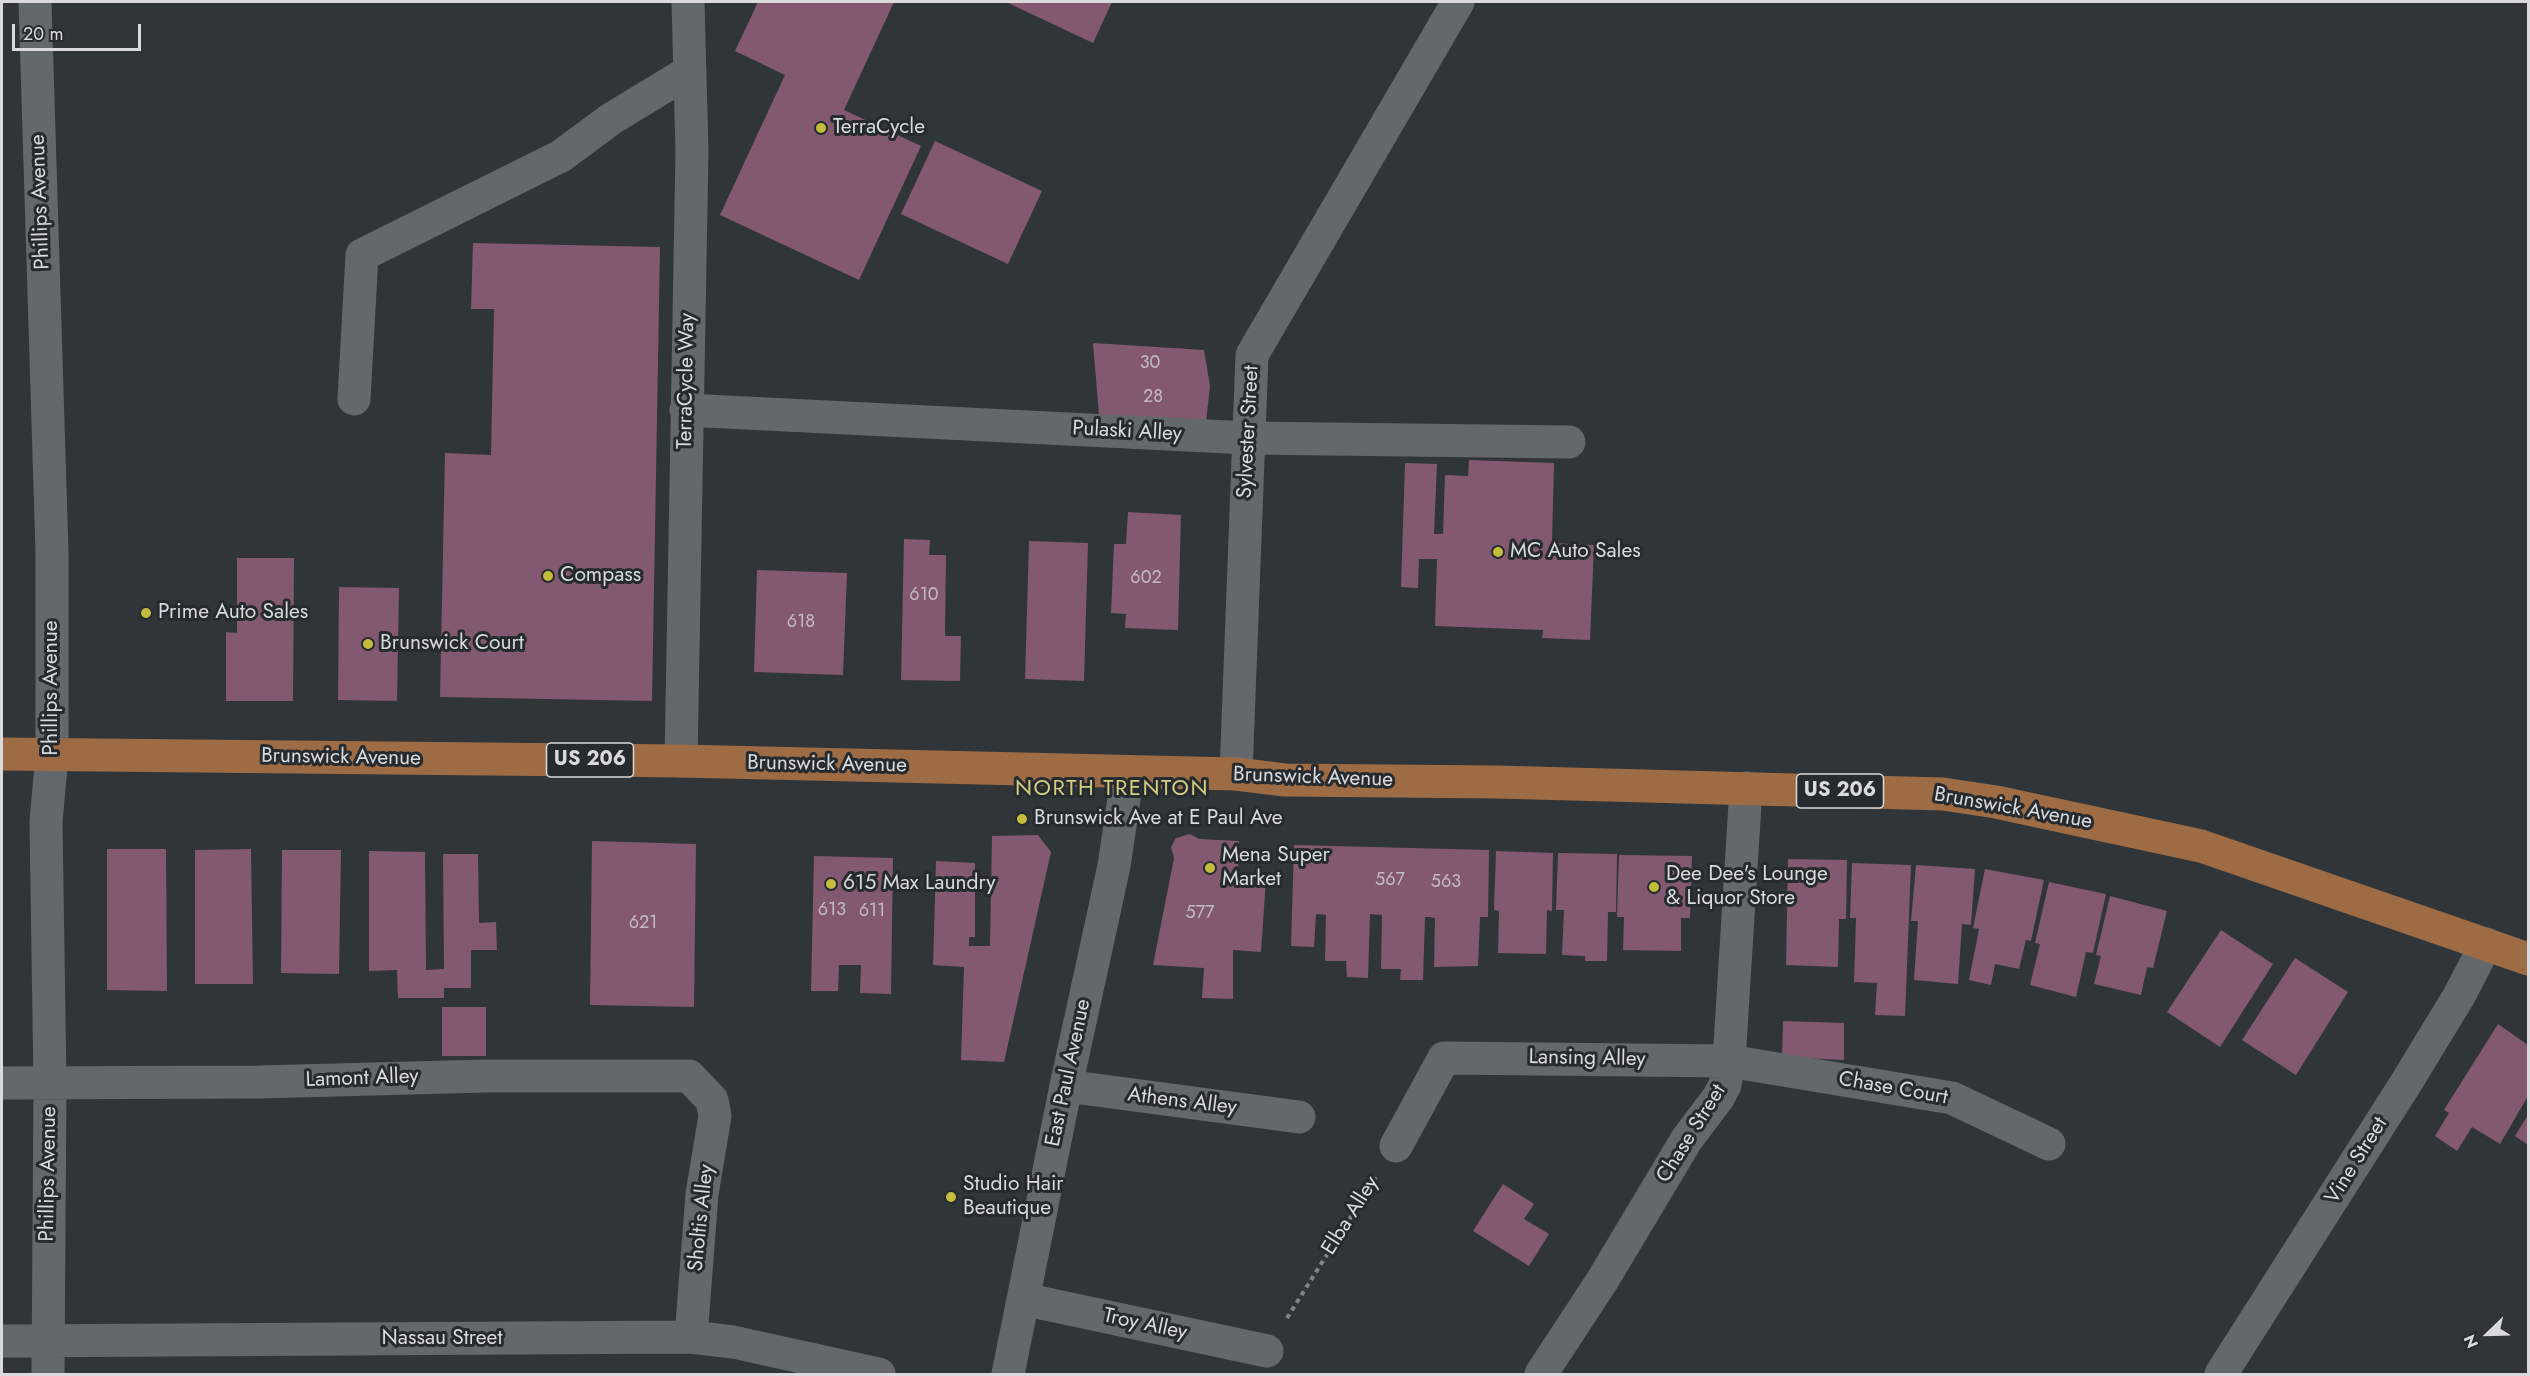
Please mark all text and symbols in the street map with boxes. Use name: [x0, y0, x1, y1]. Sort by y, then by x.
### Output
scale bar: [15, 12, 144, 50]
text: 20 m: [23, 21, 63, 47]
place label: TerraCycle: [833, 115, 925, 141]
marker: TerraCycle: [814, 121, 828, 135]
street label: Phillips Avenue: [26, 134, 56, 270]
street label: TerraCycle Way: [673, 313, 701, 449]
house number: 30: [1140, 353, 1160, 375]
street label: Sylvester Street: [1233, 365, 1265, 499]
house number: 28: [1143, 387, 1163, 409]
street label: Pulaski Alley: [1072, 417, 1182, 447]
place label: MC Auto Sales: [1510, 539, 1641, 565]
marker: MC Auto Sales: [1491, 545, 1505, 559]
place label: Compass: [560, 563, 641, 589]
house number: 602: [1130, 568, 1162, 590]
marker: Compass: [541, 569, 555, 583]
house number: 610: [909, 585, 939, 607]
place label: Prime Auto Sales: [158, 600, 308, 626]
marker: Prime Auto Sales: [139, 606, 153, 620]
house number: 618: [787, 612, 815, 634]
street label: Phillips Avenue: [39, 620, 65, 756]
place label: Brunswick Court: [380, 631, 524, 657]
marker: Brunswick Court: [361, 637, 375, 651]
road number: US 206: [546, 743, 634, 777]
street label: Brunswick Avenue: [261, 744, 421, 772]
street label: Brunswick Avenue: [747, 751, 907, 779]
street label: Brunswick Avenue: [1233, 763, 1393, 793]
road number: US 206: [1796, 774, 1884, 808]
district label: NORTH TRENTON: [1015, 777, 1209, 803]
street label: Brunswick Avenue: [1932, 783, 2094, 835]
place label: Brunswick Ave at E Paul Ave: [1034, 806, 1282, 832]
marker: Brunswick Ave at E Paul Ave: [1015, 812, 1029, 826]
place label: Mena Super Market: [1222, 843, 1330, 893]
marker: Mena Super Market: [1203, 861, 1217, 875]
place label: Dee Dee's Lounge & Liquor Store: [1666, 862, 1828, 912]
house number: 567: [1375, 870, 1405, 892]
place label: 615 Max Laundry: [843, 871, 996, 897]
house number: 563: [1431, 872, 1461, 894]
marker: 615 Max Laundry: [824, 877, 838, 891]
marker: Dee Dee's Lounge & Liquor Store: [1647, 880, 1661, 894]
house number: 613: [818, 900, 846, 922]
house number: 611: [859, 901, 885, 923]
house number: 577: [1185, 903, 1215, 925]
house number: 621: [629, 913, 657, 935]
street label: East Paul Avenue: [1041, 997, 1097, 1149]
street label: Lansing Alley: [1528, 1045, 1646, 1073]
street label: Lamont Alley: [305, 1064, 419, 1094]
street label: Chase Court: [1837, 1067, 1949, 1111]
street label: Chase Street: [1652, 1080, 1732, 1188]
street label: Athens Alley: [1126, 1083, 1238, 1121]
street label: Phillips Avenue: [35, 1106, 63, 1242]
street label: Vine Street: [2320, 1113, 2394, 1209]
street label: Sholtis Alley: [684, 1163, 720, 1273]
place label: Studio Hair Beautique: [963, 1172, 1064, 1222]
street label: Elba Alley: [1317, 1172, 1385, 1260]
marker: Studio Hair Beautique: [944, 1190, 958, 1204]
street label: Troy Alley: [1101, 1304, 1189, 1346]
north arrow: [2458, 1304, 2518, 1364]
street label: Nassau Street: [382, 1326, 502, 1352]
text: N: [2458, 1331, 2484, 1352]

